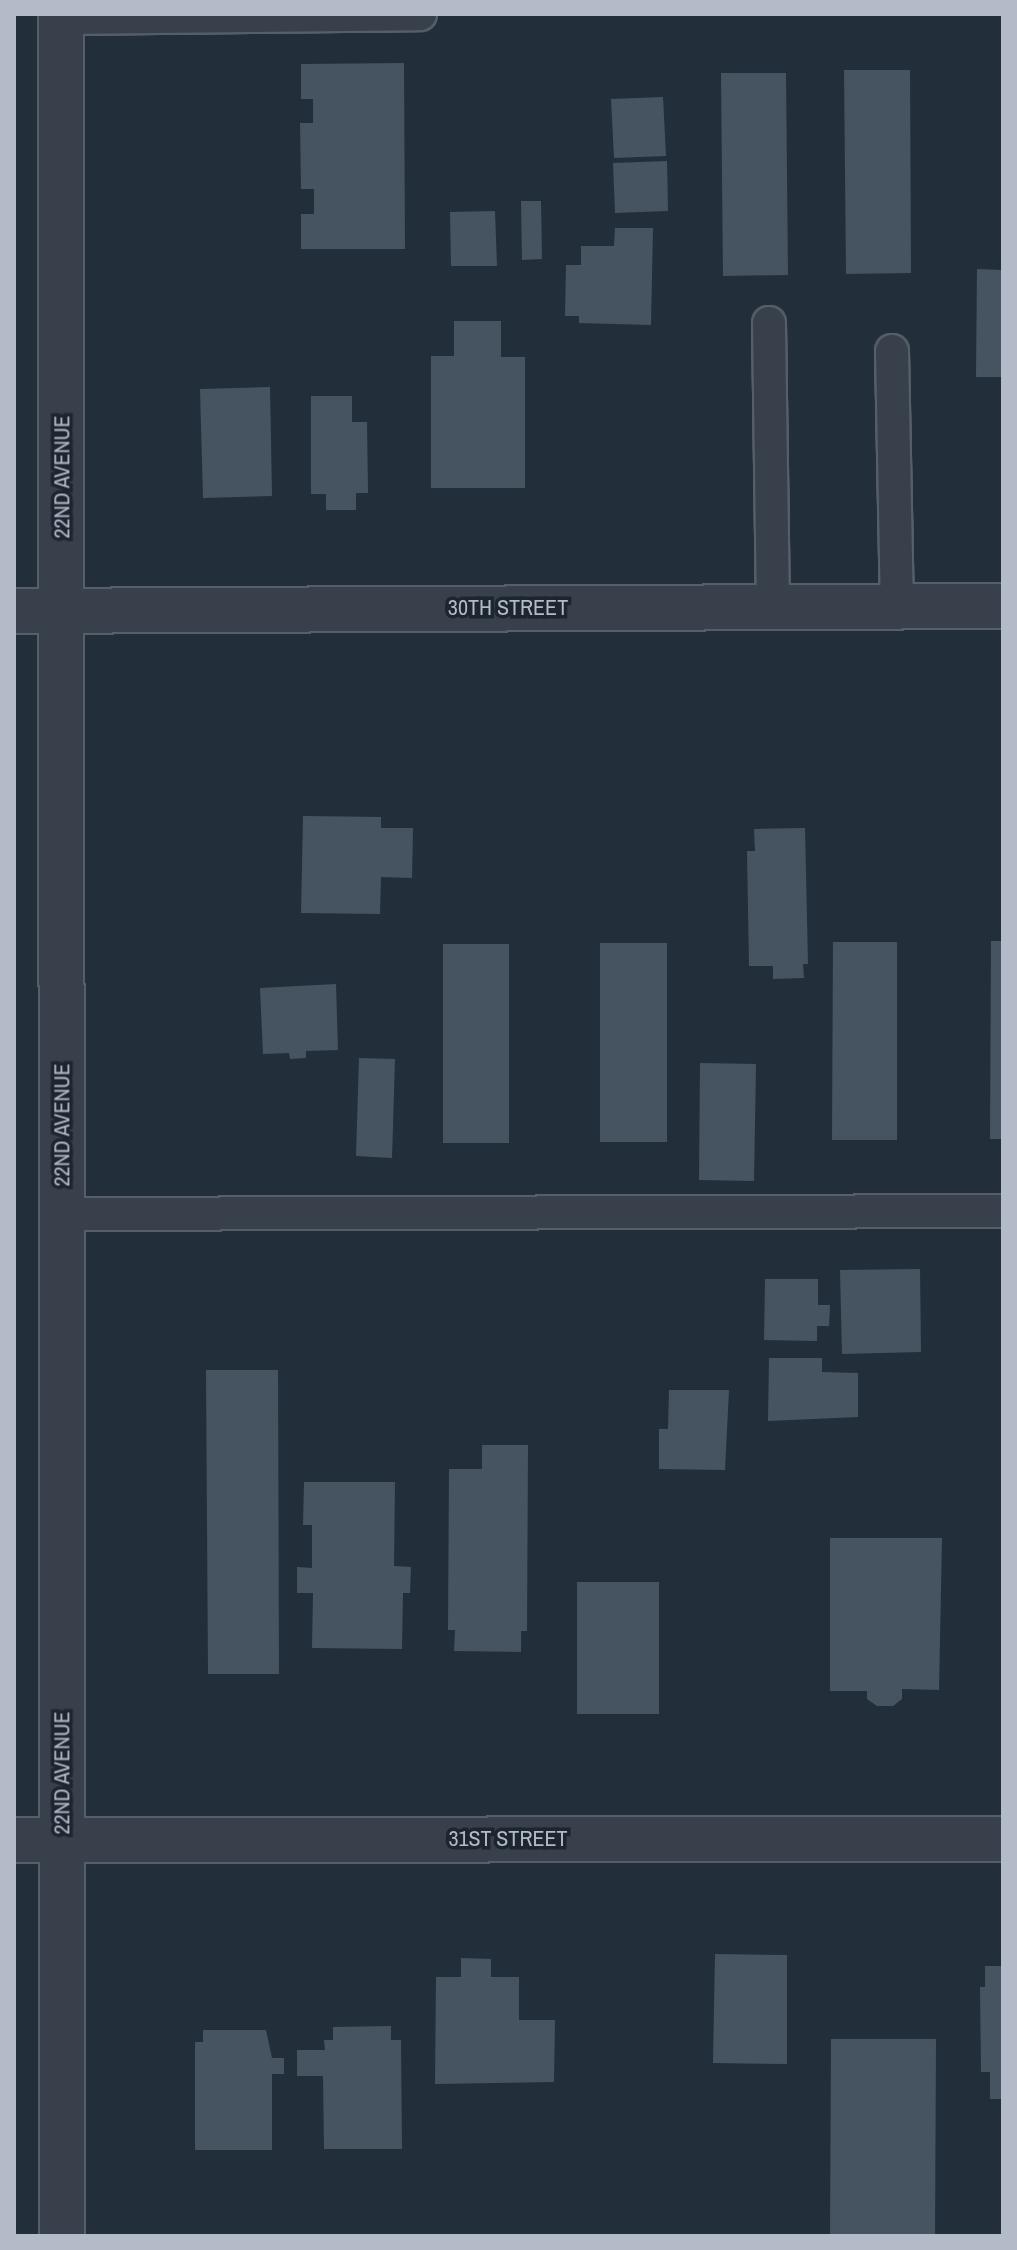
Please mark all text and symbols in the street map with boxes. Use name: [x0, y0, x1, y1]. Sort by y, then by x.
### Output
street label: 22ND AVENUE: [49, 415, 75, 539]
street label: 30TH STREET: [448, 595, 568, 621]
street label: 22ND AVENUE: [49, 1063, 75, 1187]
street label: 22ND AVENUE: [49, 1711, 75, 1835]
street label: 31ST STREET: [448, 1826, 568, 1852]

